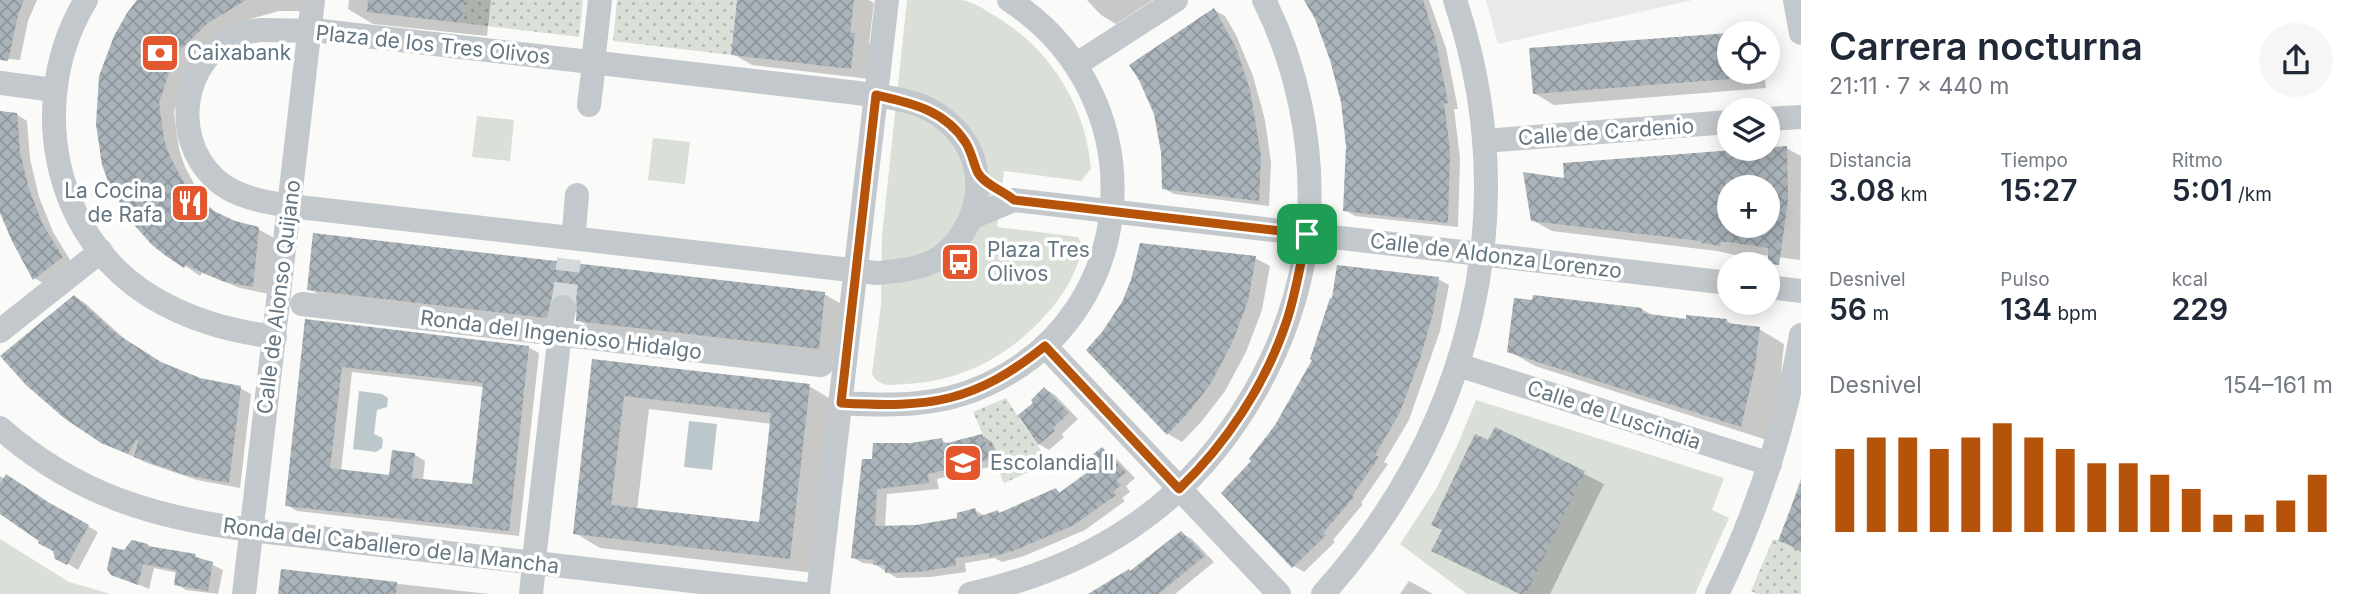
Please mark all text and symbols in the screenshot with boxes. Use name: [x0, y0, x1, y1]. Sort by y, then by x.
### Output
street label: Plaza de los Tres Olivos: [315, 20, 552, 69]
map controls: [1717, 21, 1780, 315]
button: locate: [1717, 21, 1780, 84]
text: Carrera nocturna: [1829, 23, 2143, 69]
button: share: [2259, 23, 2333, 97]
bank icon: Caixabank: [139, 32, 181, 74]
place label: Caixabank: [187, 40, 292, 65]
text: 21:11 · 7 × 440 m: [1829, 72, 2009, 100]
button: layers: [1717, 98, 1780, 161]
street label: Calle de Cardenio: [1517, 113, 1695, 150]
text: Distancia: [1829, 149, 1912, 172]
text: Tiempo: [2000, 149, 2068, 172]
text: Ritmo: [2172, 149, 2223, 172]
text: 3.08: [1829, 172, 1895, 208]
text: 15:27: [2000, 172, 2077, 208]
text: 5:01: [2172, 172, 2233, 208]
button: +: [1717, 175, 1780, 238]
place label: La Cocina de Rafa: [64, 178, 163, 227]
street label: Calle de Alonso Quijano: [252, 178, 305, 416]
restaurant icon: La Cocina de Rafa: [169, 182, 211, 224]
text: km: [1895, 183, 1928, 206]
text: /km: [2233, 183, 2272, 206]
pin: [1277, 204, 1337, 264]
icon: arrive: [1288, 215, 1326, 253]
street label: Calle de Aldonza Lorenzo: [1369, 228, 1624, 283]
place label: Plaza Tres Olivos: [987, 237, 1090, 286]
bus stop icon: Plaza Tres Olivos: [939, 241, 981, 283]
button: −: [1717, 252, 1780, 315]
text: Desnivel: [1829, 268, 1906, 291]
text: Pulso: [2000, 268, 2050, 291]
text: kcal: [2172, 268, 2208, 291]
text: 56: [1829, 291, 1867, 327]
text: 134: [2000, 291, 2052, 327]
text: 229: [2172, 291, 2228, 327]
text: m: [1867, 302, 1889, 325]
text: bpm: [2052, 302, 2097, 325]
street label: Ronda del Ingenioso Hidalgo: [419, 305, 703, 364]
text: Desnivel: [1829, 371, 1922, 399]
text: 154–161 m: [2224, 371, 2333, 399]
street label: Calle de Luscindia: [1524, 375, 1704, 454]
school or university icon: Escolandia II: [942, 442, 984, 484]
place label: Escolandia II: [990, 450, 1115, 475]
street label: Ronda del Caballero de la Mancha: [222, 512, 561, 579]

